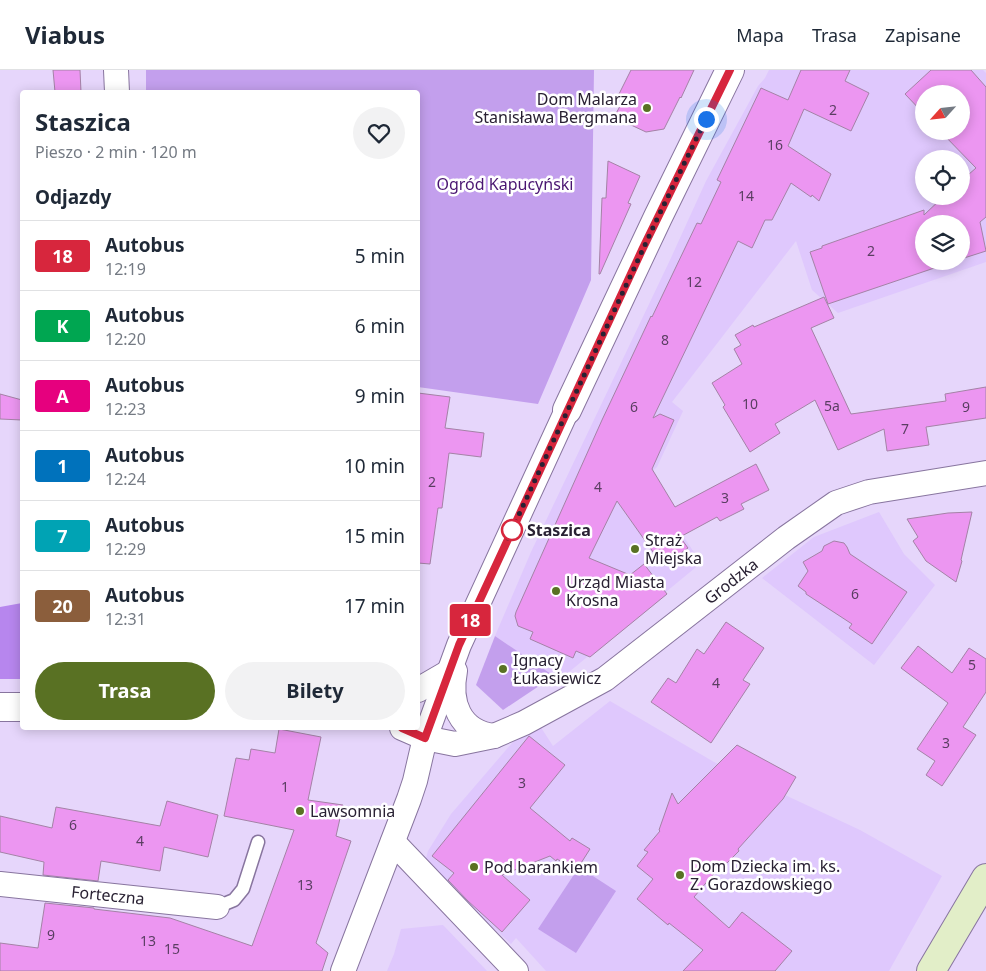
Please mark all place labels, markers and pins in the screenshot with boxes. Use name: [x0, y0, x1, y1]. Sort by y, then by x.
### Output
place label: Dom Malarza Stanisława Bergmana: [474, 88, 637, 128]
marker: Dom Malarza Stanisława Bergmana: [641, 102, 653, 114]
marker: Staszica: [501, 519, 523, 541]
place label: Staszica: [527, 519, 591, 541]
place label: Straż Miejska: [645, 529, 702, 569]
marker: Straż Miejska: [629, 543, 641, 555]
place label: Urząd Miasta Krosna: [566, 571, 665, 611]
marker: Urząd Miasta Krosna: [550, 585, 562, 597]
place label: Ignacy Łukasiewicz: [513, 649, 601, 689]
marker: Ignacy Łukasiewicz: [497, 663, 509, 675]
place label: Lawsomnia: [310, 800, 395, 822]
marker: Lawsomnia: [294, 805, 306, 817]
place label: Dom Dziecka im. ks. Z. Gorazdowskiego: [690, 855, 840, 895]
place label: Pod barankiem: [484, 856, 598, 878]
marker: Pod barankiem: [468, 861, 480, 873]
marker: Dom Dziecka im. ks. Z. Gorazdowskiego: [674, 869, 686, 881]

